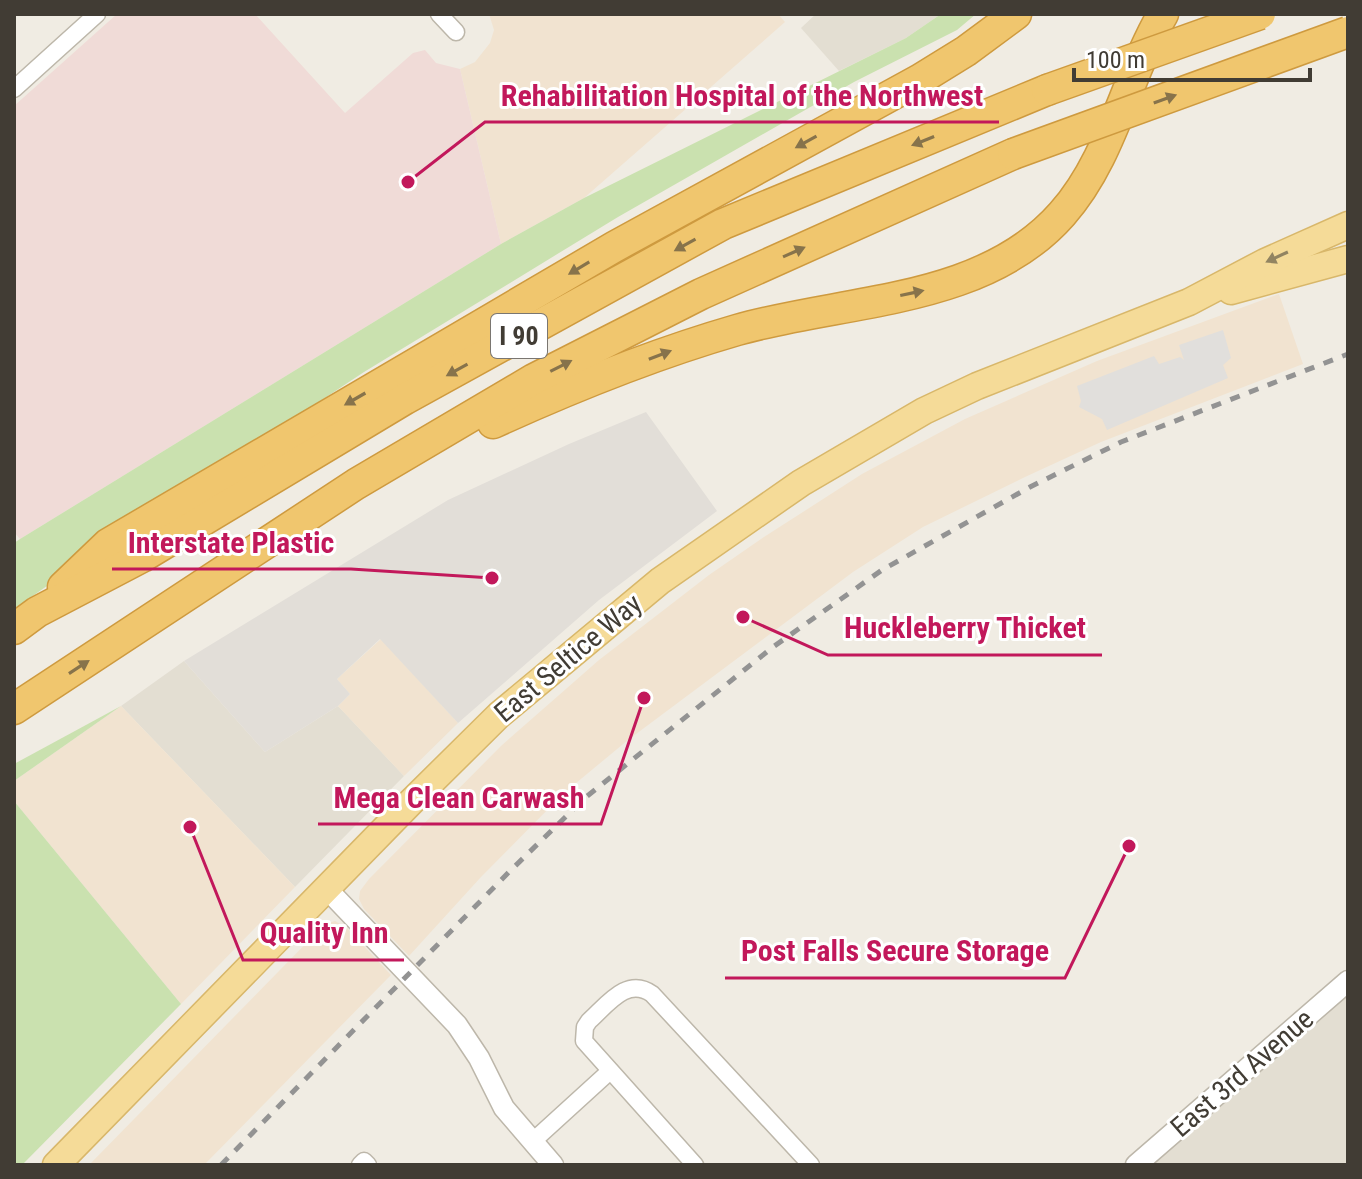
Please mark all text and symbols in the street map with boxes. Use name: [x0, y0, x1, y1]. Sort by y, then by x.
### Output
scale bar: [1074, 32, 1310, 82]
text: 100 m: [1086, 46, 1145, 74]
callout: Rehabilitation Hospital of the Northwest: [485, 68, 999, 122]
text: Rehabilitation Hospital of the Northwest: [501, 78, 983, 113]
one-way arrow: [1153, 92, 1177, 104]
one-way arrow: [795, 135, 818, 148]
one-way arrow: [911, 135, 935, 148]
one-way arrow: [674, 238, 696, 252]
one-way arrow: [783, 245, 806, 259]
one-way arrow: [1265, 250, 1289, 264]
one-way arrow: [568, 260, 590, 274]
one-way arrow: [900, 286, 925, 299]
road number: I 90: [491, 314, 547, 358]
one-way arrow: [648, 348, 672, 361]
one-way arrow: [549, 359, 572, 372]
one-way arrow: [446, 363, 468, 377]
one-way arrow: [344, 392, 366, 406]
callout: Interstate Plastic: [112, 515, 351, 569]
text: Interstate Plastic: [128, 525, 334, 560]
street label: East Seltice Way: [488, 587, 649, 729]
callout: Huckleberry Thicket: [828, 601, 1102, 655]
text: Huckleberry Thicket: [844, 610, 1086, 645]
one-way arrow: [68, 660, 90, 674]
callout: Mega Clean Carwash: [318, 770, 601, 824]
text: Mega Clean Carwash: [333, 780, 585, 815]
callout: Quality Inn: [243, 906, 404, 960]
text: Quality Inn: [259, 915, 389, 950]
callout: Post Falls Secure Storage: [725, 924, 1065, 978]
text: Post Falls Secure Storage: [741, 933, 1049, 968]
street label: East 3rd Avenue: [1164, 1002, 1320, 1144]

